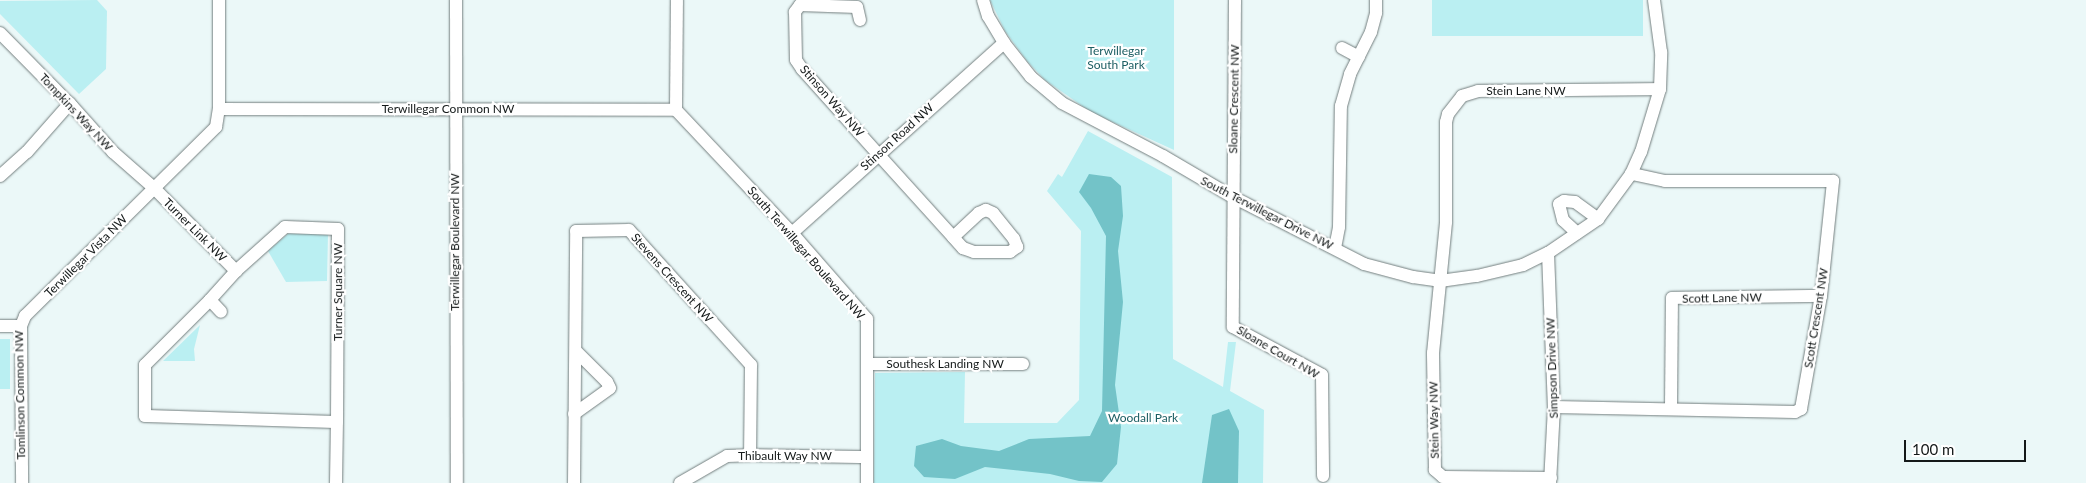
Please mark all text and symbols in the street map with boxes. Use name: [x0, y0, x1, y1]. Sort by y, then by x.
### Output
park label: Terwillegar South Park: [1087, 44, 1145, 72]
street label: Sloane Crescent NW: [1226, 44, 1242, 154]
street label: Stinson Way NW: [797, 62, 867, 140]
street label: Tompkins Way NW: [36, 70, 116, 154]
street label: Stein Lane NW: [1486, 84, 1566, 98]
street label: Stinson Road NW: [857, 100, 937, 174]
street label: Terwillegar Common NW: [382, 102, 514, 116]
street label: Terwillegar Boulevard NW: [448, 173, 462, 311]
street label: South Terwillegar Drive NW: [1198, 173, 1336, 253]
street label: South Terwillegar Boulevard NW: [744, 183, 868, 323]
street label: Turner Link NW: [160, 195, 230, 265]
street label: Terwillegar Vista NW: [42, 212, 130, 300]
street label: Stevens Crescent NW: [628, 230, 716, 326]
street label: Turner Square NW: [331, 243, 345, 341]
street label: Scott Crescent NW: [1801, 267, 1831, 369]
street label: Scott Lane NW: [1682, 290, 1762, 306]
street label: Simpson Drive NW: [1543, 317, 1561, 419]
street label: Sloane Court NW: [1234, 323, 1322, 381]
street label: Tomlinson Common NW: [12, 330, 28, 460]
street label: Southesk Landing NW: [886, 357, 1004, 371]
street label: Stein Way NW: [1426, 381, 1442, 459]
park label: Woodall Park: [1108, 411, 1178, 425]
scale bar: [1906, 430, 2028, 462]
text: 100 m: [1912, 440, 1954, 458]
street label: Thibault Way NW: [738, 449, 832, 463]

